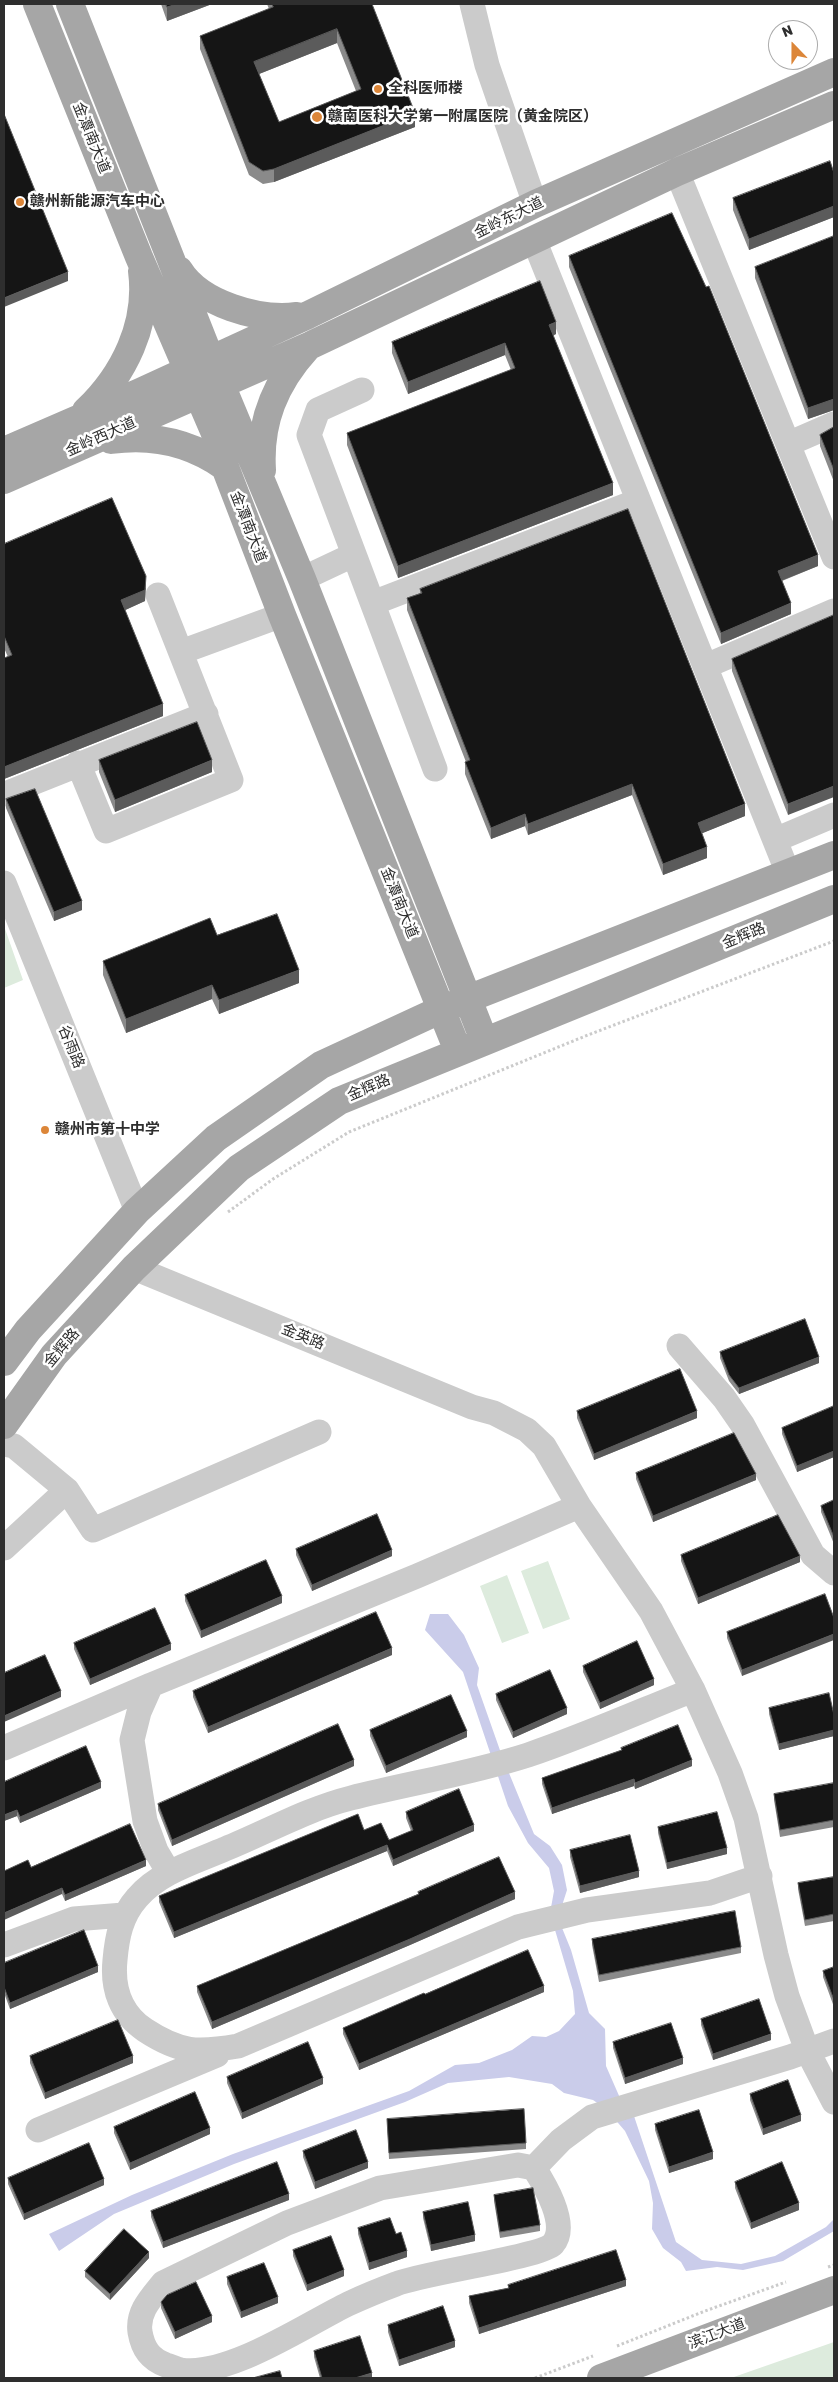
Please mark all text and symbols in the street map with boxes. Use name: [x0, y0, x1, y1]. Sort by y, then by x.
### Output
north arrow: [768, 20, 818, 70]
text: N: [780, 22, 795, 41]
place label: 全科医师楼: [388, 80, 463, 98]
marker: 全科医师楼: [372, 83, 384, 95]
street label: 金潭南大道: [69, 100, 113, 176]
place label: 赣南医科大学第一附属医院（黄金院区）: [328, 108, 598, 126]
marker: 赣南医科大学第一附属医院（黄金院区）: [310, 110, 324, 124]
place label: 赣州新能源汽车中心: [30, 193, 165, 211]
street label: 金岭东大道: [471, 193, 547, 243]
marker: 赣州新能源汽车中心: [14, 196, 26, 208]
street label: 金岭西大道: [63, 414, 139, 460]
street label: 金潭南大道: [226, 489, 270, 565]
street label: 金潭南大道: [377, 865, 421, 941]
street label: 金辉路: [720, 919, 768, 953]
street label: 谷雨路: [54, 1023, 88, 1071]
street label: 金辉路: [345, 1071, 393, 1105]
place label: 赣州市第十中学: [55, 1121, 160, 1139]
marker: 赣州市第十中学: [39, 1124, 51, 1136]
street label: 金英路: [279, 1320, 327, 1354]
street label: 金辉路: [41, 1325, 83, 1371]
street label: 滨江大道: [686, 2315, 748, 2353]

